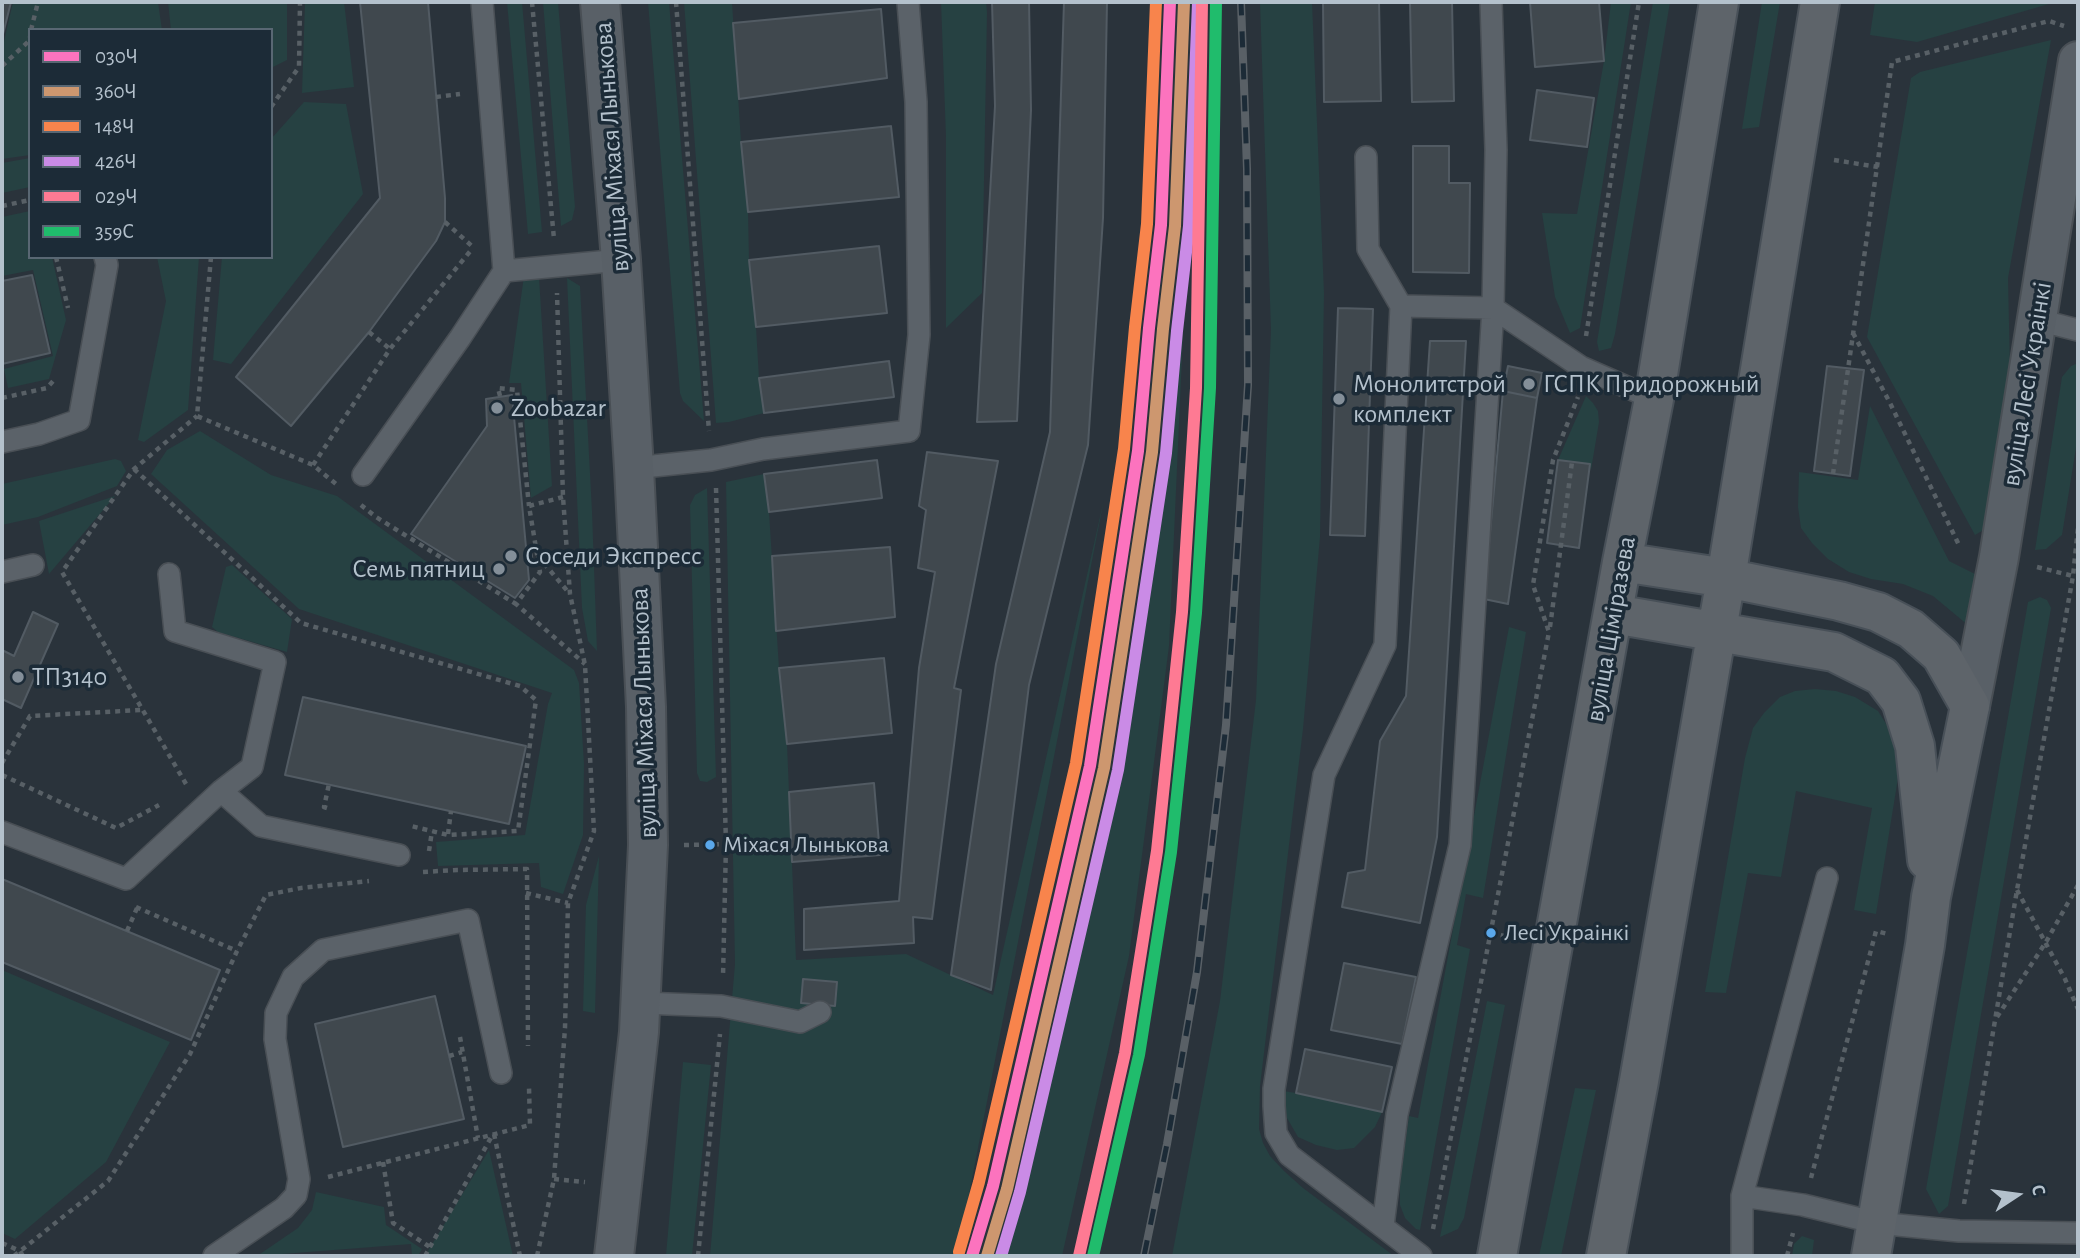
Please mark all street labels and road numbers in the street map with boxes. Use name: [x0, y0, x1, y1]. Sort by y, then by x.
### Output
street label: вуліца Міхася Лынькова: [588, 21, 636, 273]
street label: вуліца Лесі Украінкі: [1995, 280, 2059, 488]
street label: вуліца Ціміразева: [1579, 534, 1643, 724]
street label: вуліца Міхася Лынькова: [624, 587, 664, 839]

